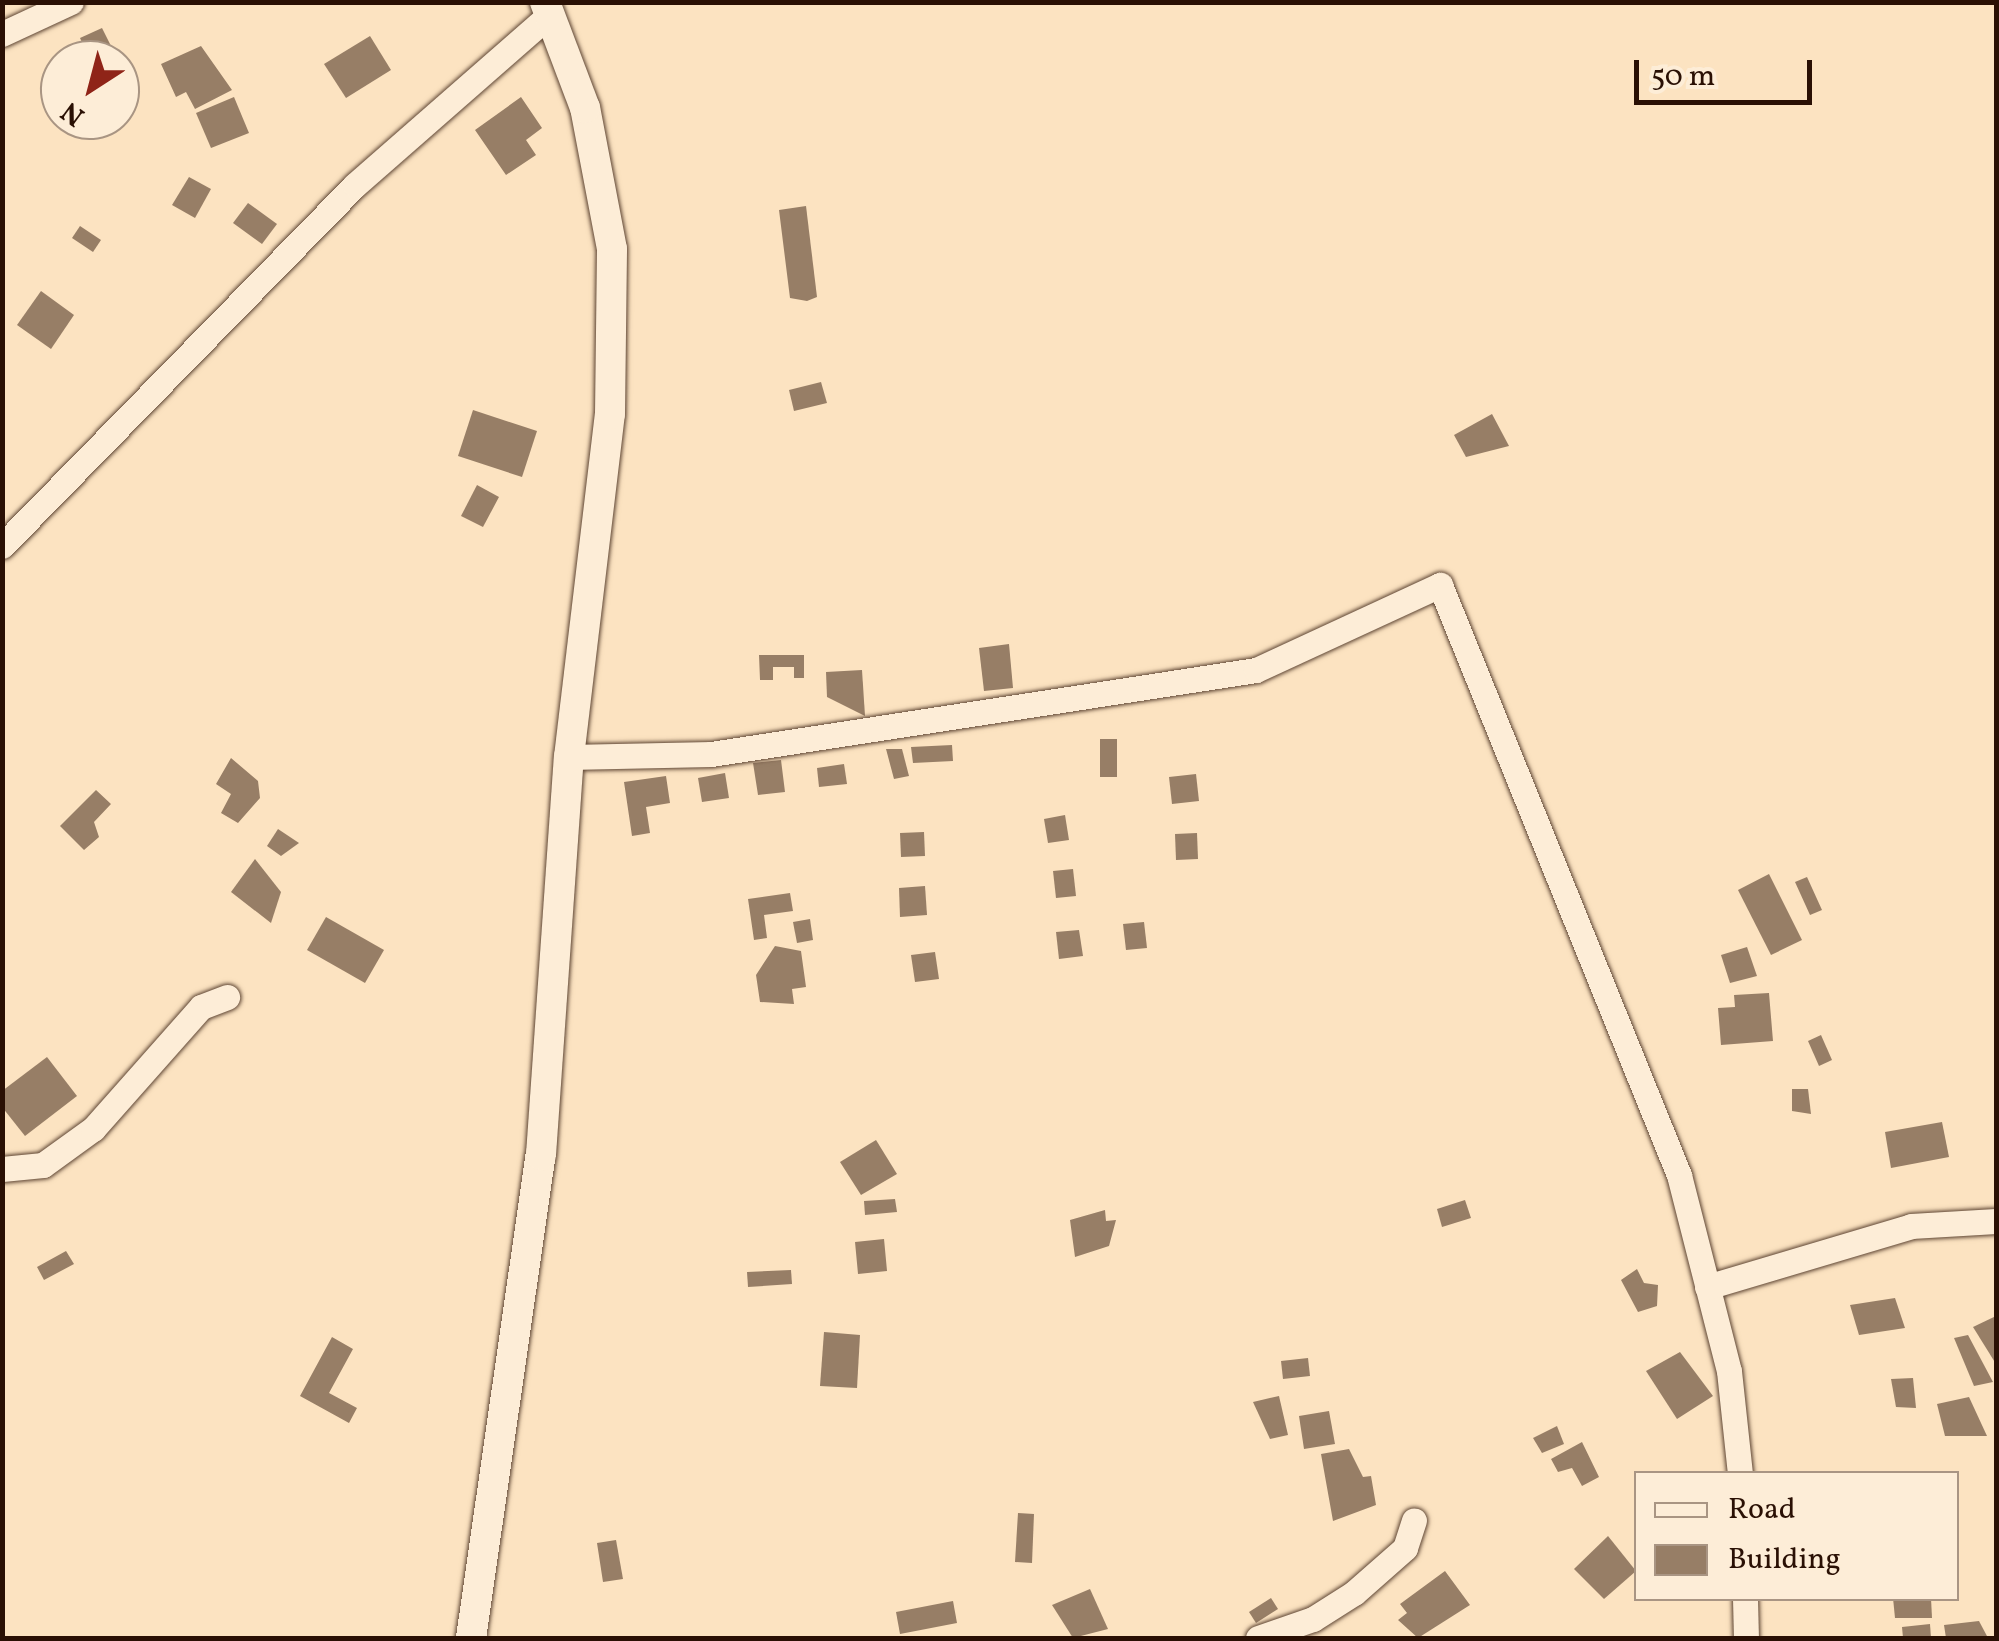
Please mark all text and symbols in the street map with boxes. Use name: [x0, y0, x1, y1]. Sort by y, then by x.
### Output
north arrow: [40, 40, 140, 140]
scale bar: [1639, 40, 1816, 102]
text: 50 m: [1651, 56, 1715, 98]
text: N: [54, 91, 93, 135]
legend: [1634, 1471, 1959, 1601]
text: Road: [1728, 1489, 1796, 1531]
text: Building: [1728, 1539, 1841, 1581]

